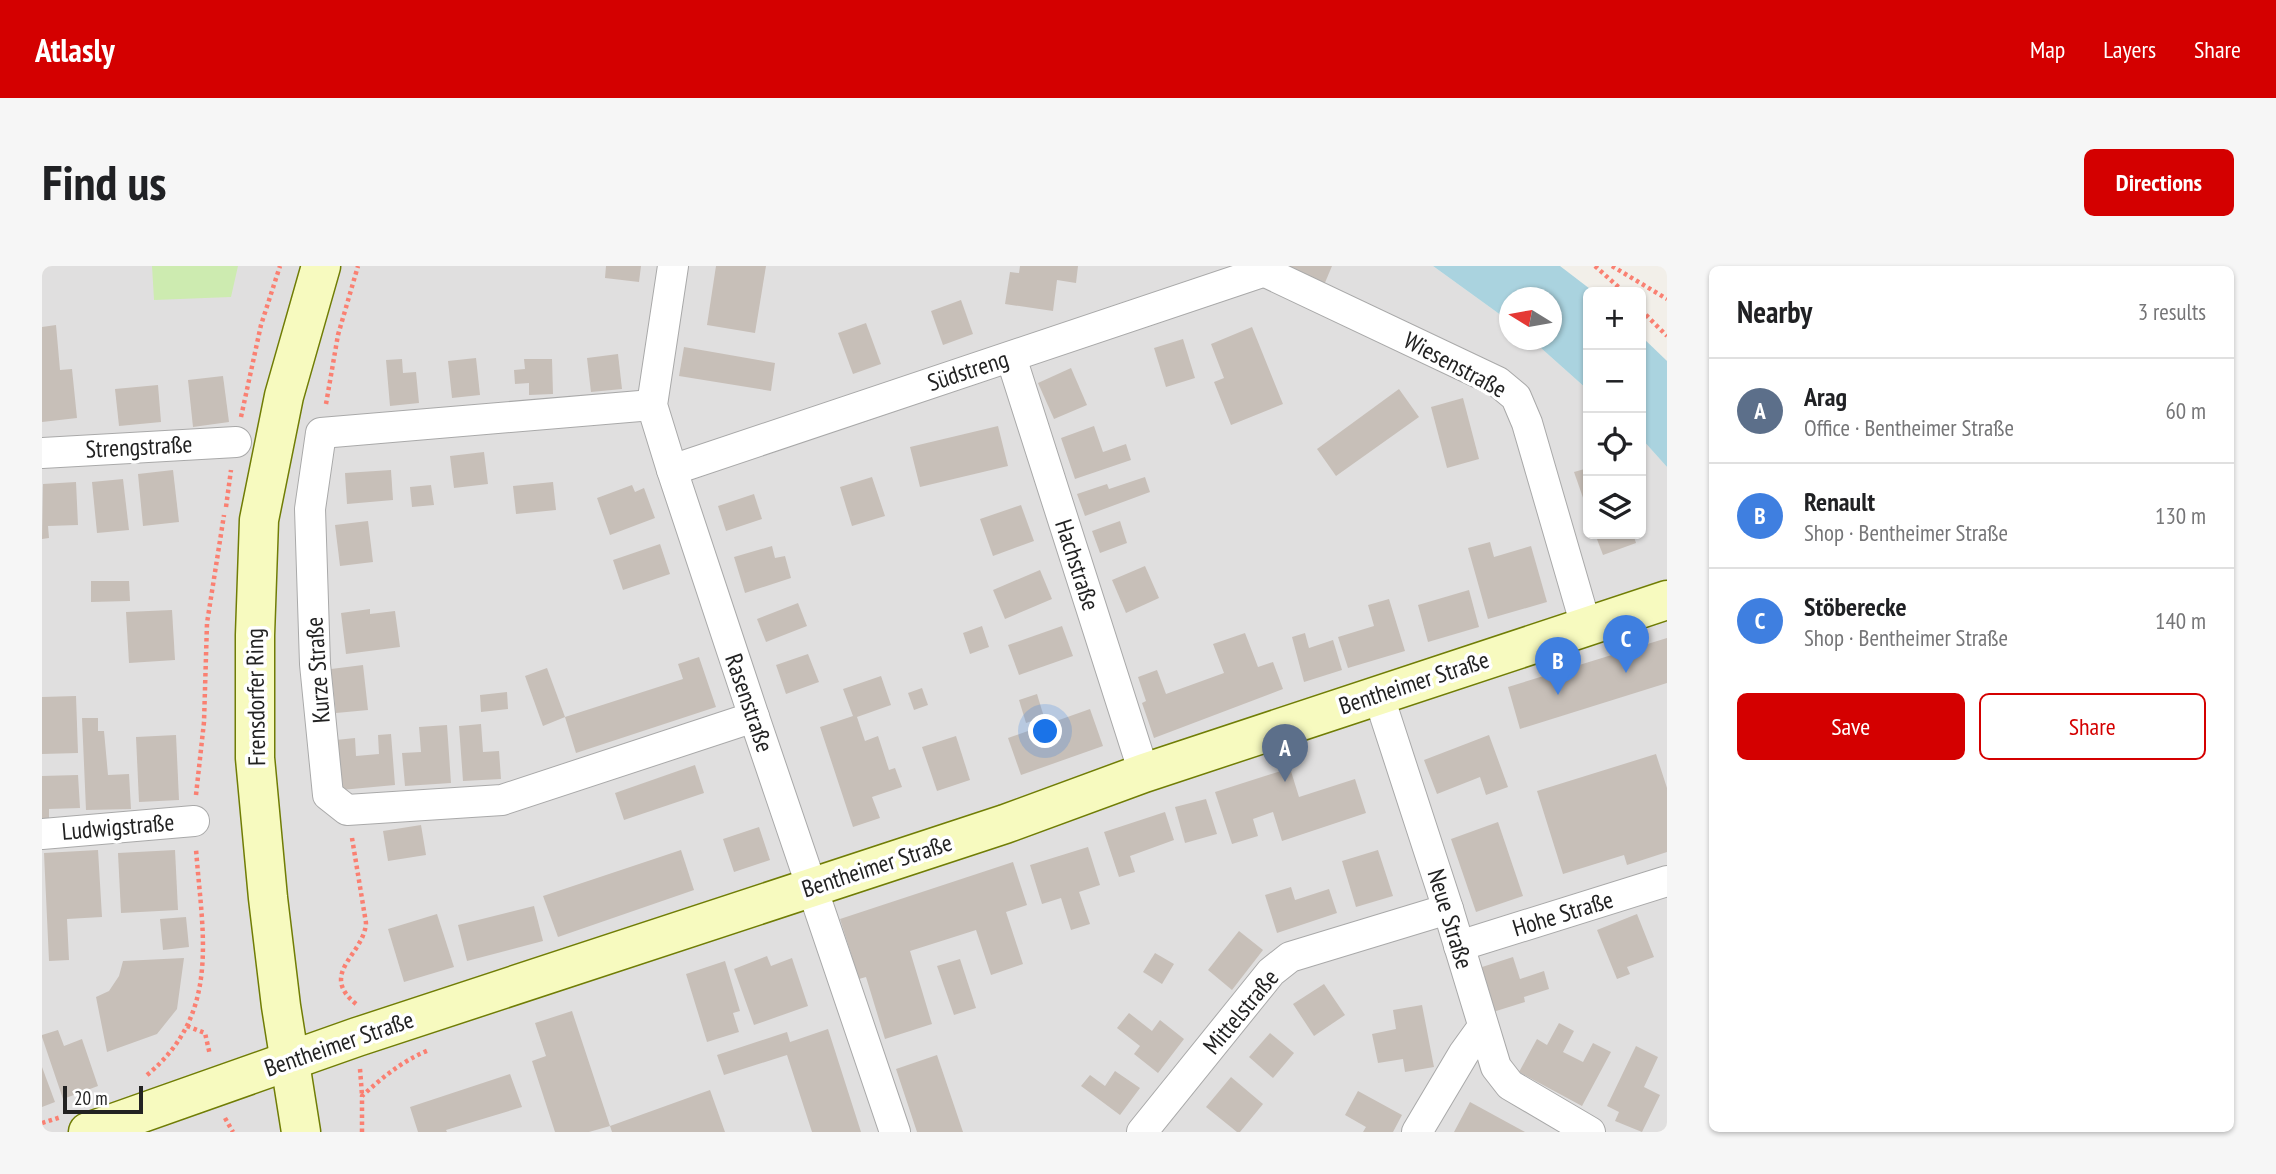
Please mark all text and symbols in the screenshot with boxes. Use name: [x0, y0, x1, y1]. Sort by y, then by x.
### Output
text: Atlasly: [35, 28, 115, 71]
text: Map: [2030, 34, 2065, 65]
text: Layers: [2103, 34, 2156, 65]
text: Share: [2194, 34, 2241, 65]
button: Directions: [2084, 149, 2234, 216]
text: Find us: [42, 150, 166, 214]
north arrow: [1499, 287, 1562, 350]
map controls: [1583, 287, 1646, 539]
button: +: [1583, 287, 1646, 350]
text: Nearby: [1737, 292, 1812, 331]
text: 3 results: [2138, 297, 2206, 326]
street label: Wiesenstraße: [1398, 325, 1512, 405]
street label: Südstreng: [923, 343, 1012, 398]
button: −: [1583, 350, 1646, 413]
text: Arag: [1804, 380, 1847, 413]
text: A: [1754, 396, 1766, 425]
text: 60 m: [2165, 396, 2206, 425]
button: locate: [1583, 413, 1646, 476]
text: Office · Bentheimer Straße: [1804, 413, 2014, 442]
street label: Strengstraße: [85, 428, 193, 465]
button: layers: [1583, 476, 1646, 539]
text: Renault: [1804, 485, 1875, 518]
text: B: [1754, 501, 1766, 530]
text: 130 m: [2155, 501, 2206, 530]
street label: Hachstraße: [1048, 515, 1107, 614]
text: Shop · Bentheimer Straße: [1804, 518, 2008, 547]
text: Stöberecke: [1804, 590, 1907, 623]
text: C: [1755, 606, 1765, 635]
text: 140 m: [2155, 606, 2206, 635]
pin: C: [1603, 615, 1649, 673]
street label: Kurze Straße: [298, 616, 337, 724]
text: Shop · Bentheimer Straße: [1804, 623, 2008, 652]
street label: Frensdorfer Ring: [239, 628, 272, 766]
pin: B: [1535, 637, 1581, 695]
street label: Bentheimer Straße: [1335, 644, 1493, 721]
street label: Rasenstraße: [718, 649, 781, 756]
button: Save: [1737, 693, 1965, 760]
button: Share: [1979, 693, 2206, 760]
your location: [1028, 714, 1062, 748]
pin: A: [1262, 724, 1308, 782]
street label: Ludwigstraße: [60, 806, 175, 847]
street label: Bentheimer Straße: [798, 827, 956, 904]
street label: Neue Straße: [1421, 865, 1480, 973]
street label: Hohe Straße: [1509, 884, 1617, 943]
street label: Mittelstraße: [1196, 963, 1285, 1061]
street label: Bentheimer Straße: [260, 1003, 418, 1084]
scale bar: [63, 1083, 144, 1115]
text: 20 m: [74, 1086, 108, 1110]

